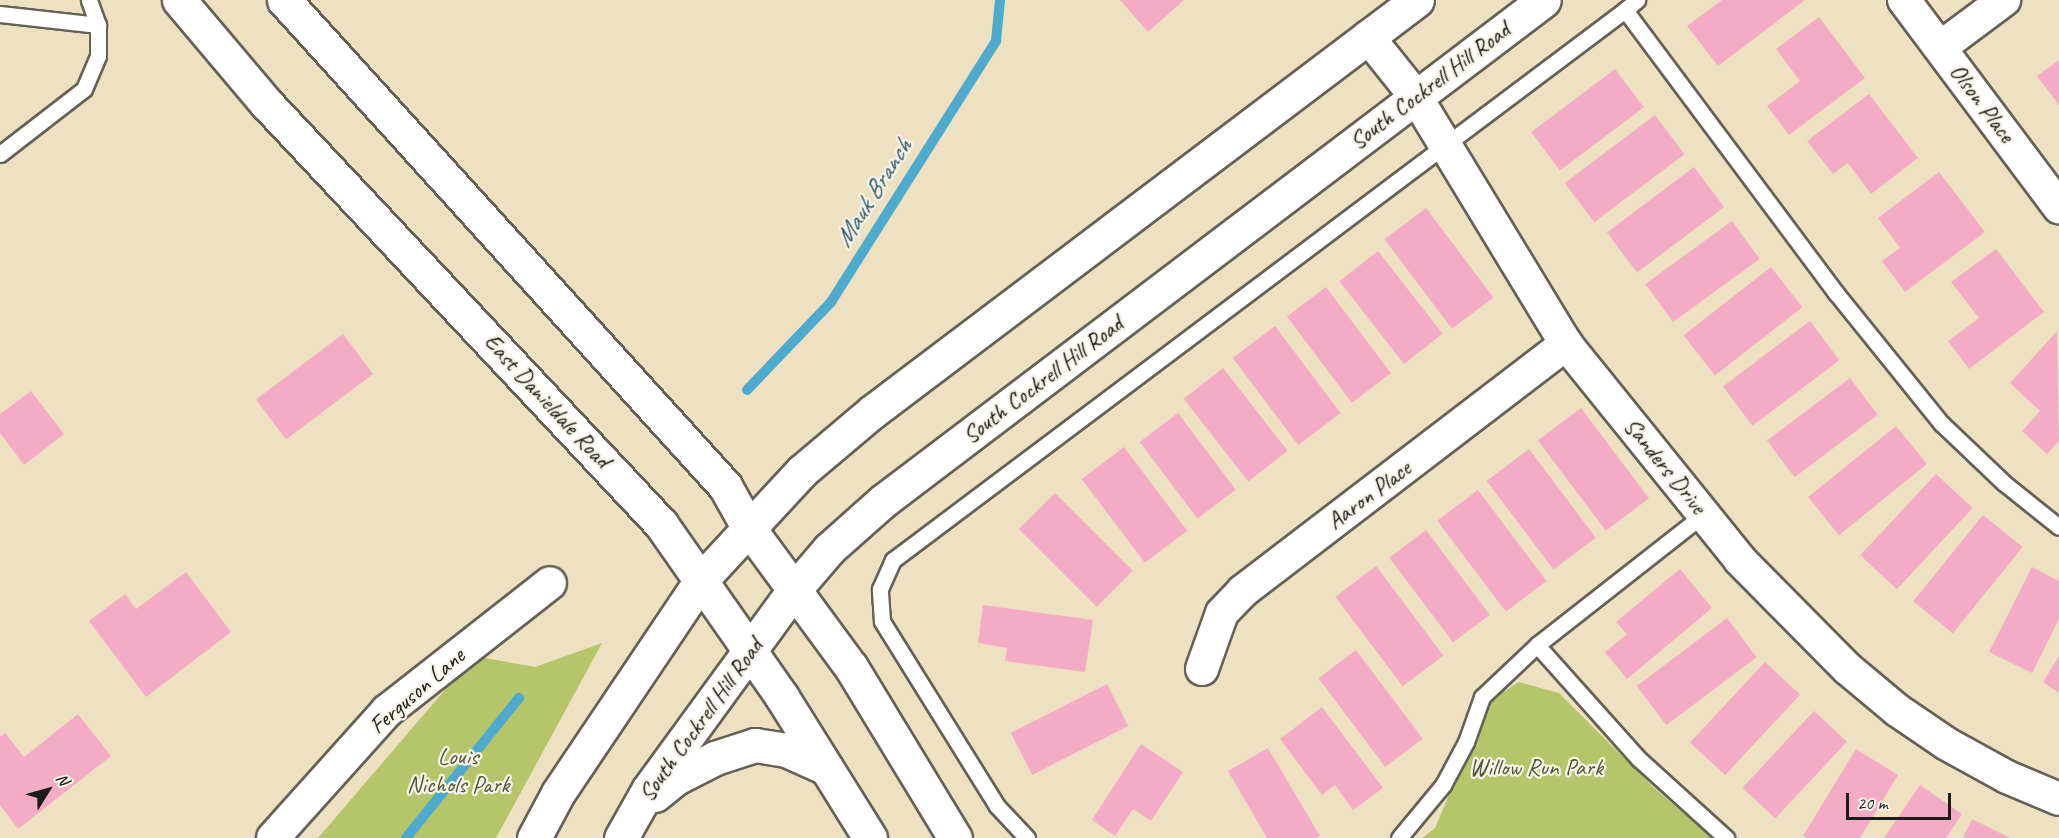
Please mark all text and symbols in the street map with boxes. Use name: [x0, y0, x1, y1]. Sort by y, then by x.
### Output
street label: South Cockrell Hill Road: [1344, 16, 1516, 156]
street label: Olson Place: [1943, 58, 2021, 148]
water label: Mauk Branch: [827, 133, 919, 253]
street label: South Cockrell Hill Road: [957, 310, 1129, 450]
street label: East Danieldale Road: [477, 327, 617, 475]
street label: Sanders Drive: [1617, 412, 1713, 520]
street label: Aaron Place: [1321, 454, 1417, 536]
street label: South Cockrell Hill Road: [633, 633, 769, 807]
street label: Ferguson Lane: [363, 642, 471, 740]
park label: Louis Nichols Park: [406, 743, 510, 799]
park label: Willow Run Park: [1469, 754, 1603, 782]
north arrow: [18, 760, 78, 820]
text: N: [51, 769, 73, 789]
scale bar: [1849, 781, 1954, 819]
text: 20 m: [1857, 792, 1888, 814]

